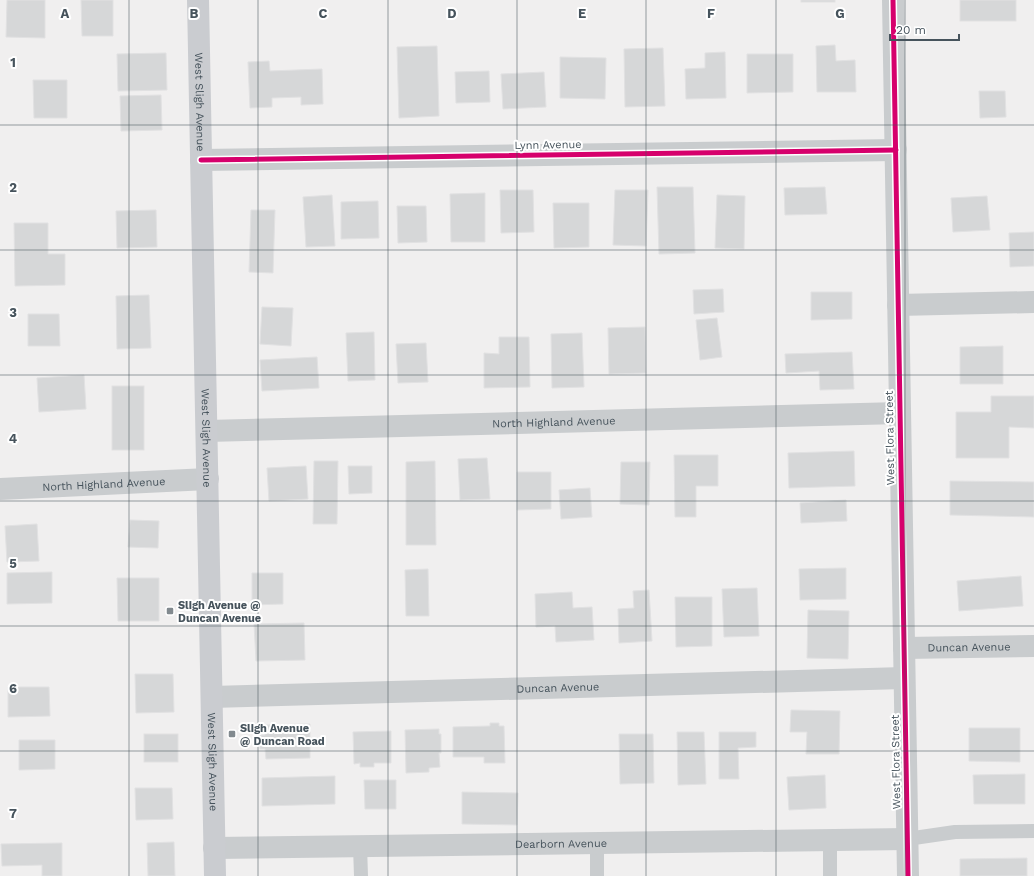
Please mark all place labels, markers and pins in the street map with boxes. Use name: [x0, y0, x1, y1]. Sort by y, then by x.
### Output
place label: Sligh Avenue @ Duncan Avenue: [178, 599, 261, 625]
marker: Sligh Avenue @ Duncan Avenue: [165, 606, 175, 616]
place label: Sligh Avenue @ Duncan Road: [240, 722, 325, 748]
marker: Sligh Avenue @ Duncan Road: [227, 729, 237, 739]

